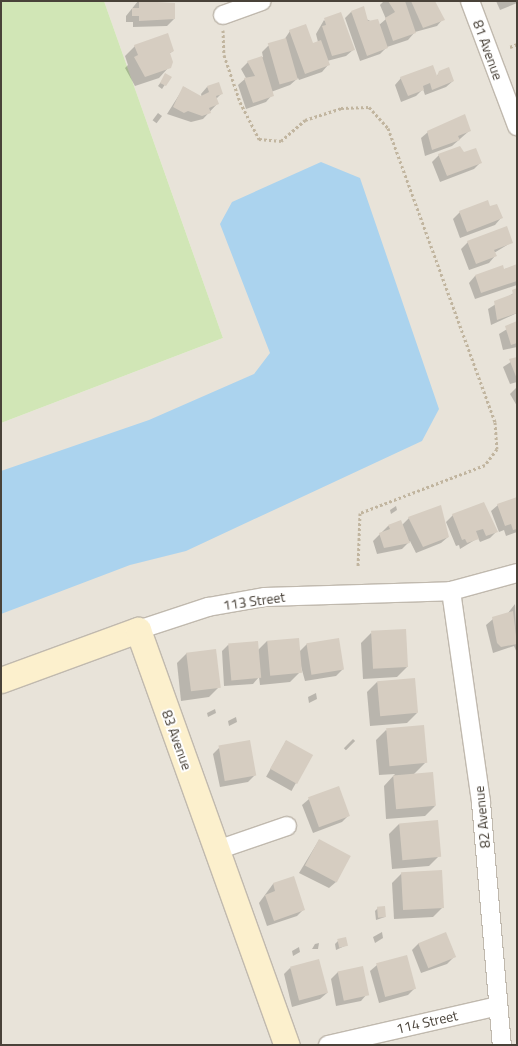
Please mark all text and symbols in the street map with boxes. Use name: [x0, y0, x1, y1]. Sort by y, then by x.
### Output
street label: 81 Avenue: [469, 18, 507, 82]
street label: 113 Street: [222, 588, 286, 614]
street label: 83 Avenue: [158, 708, 196, 772]
street label: 82 Avenue: [470, 785, 494, 849]
street label: 114 Street: [395, 1007, 459, 1037]

